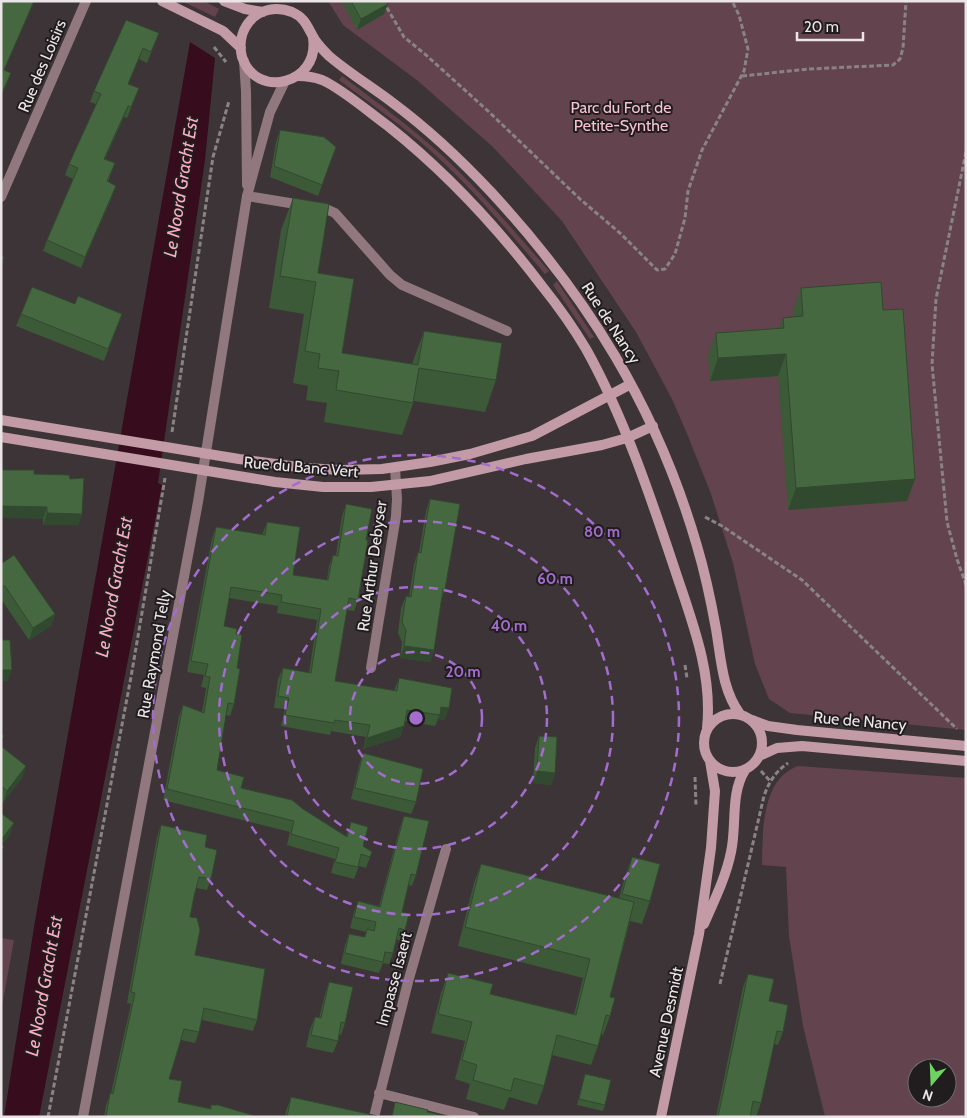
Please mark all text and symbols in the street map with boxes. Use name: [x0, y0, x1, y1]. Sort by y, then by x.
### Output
scale bar: [797, 10, 863, 42]
street label: Rue des Loisirs: [14, 17, 70, 115]
text: 20 m: [804, 18, 839, 36]
park label: Parc du Fort de Petite-Synthe: [571, 98, 671, 135]
water label: Le Noord Gracht Est: [159, 115, 203, 259]
street label: Rue de Nancy: [578, 279, 644, 367]
street label: Rue du Banc Vert: [243, 453, 360, 482]
street label: Rue Arthur Debyser: [353, 498, 391, 633]
water label: Le Noord Gracht Est: [91, 515, 137, 659]
text: 80 m: [584, 523, 620, 541]
text: 60 m: [537, 570, 573, 588]
street label: Rue Raymond Telly: [133, 588, 175, 720]
text: 40 m: [491, 617, 527, 635]
text: 20 m: [446, 663, 480, 681]
street label: Rue de Nancy: [813, 707, 907, 735]
centre of rings: [407, 709, 425, 727]
water label: Le Noord Gracht Est: [21, 914, 67, 1058]
street label: Impasse Isaert: [372, 929, 416, 1028]
street label: Avenue Desmidt: [645, 964, 687, 1079]
north arrow: [907, 1058, 957, 1108]
text: N: [920, 1085, 935, 1105]

